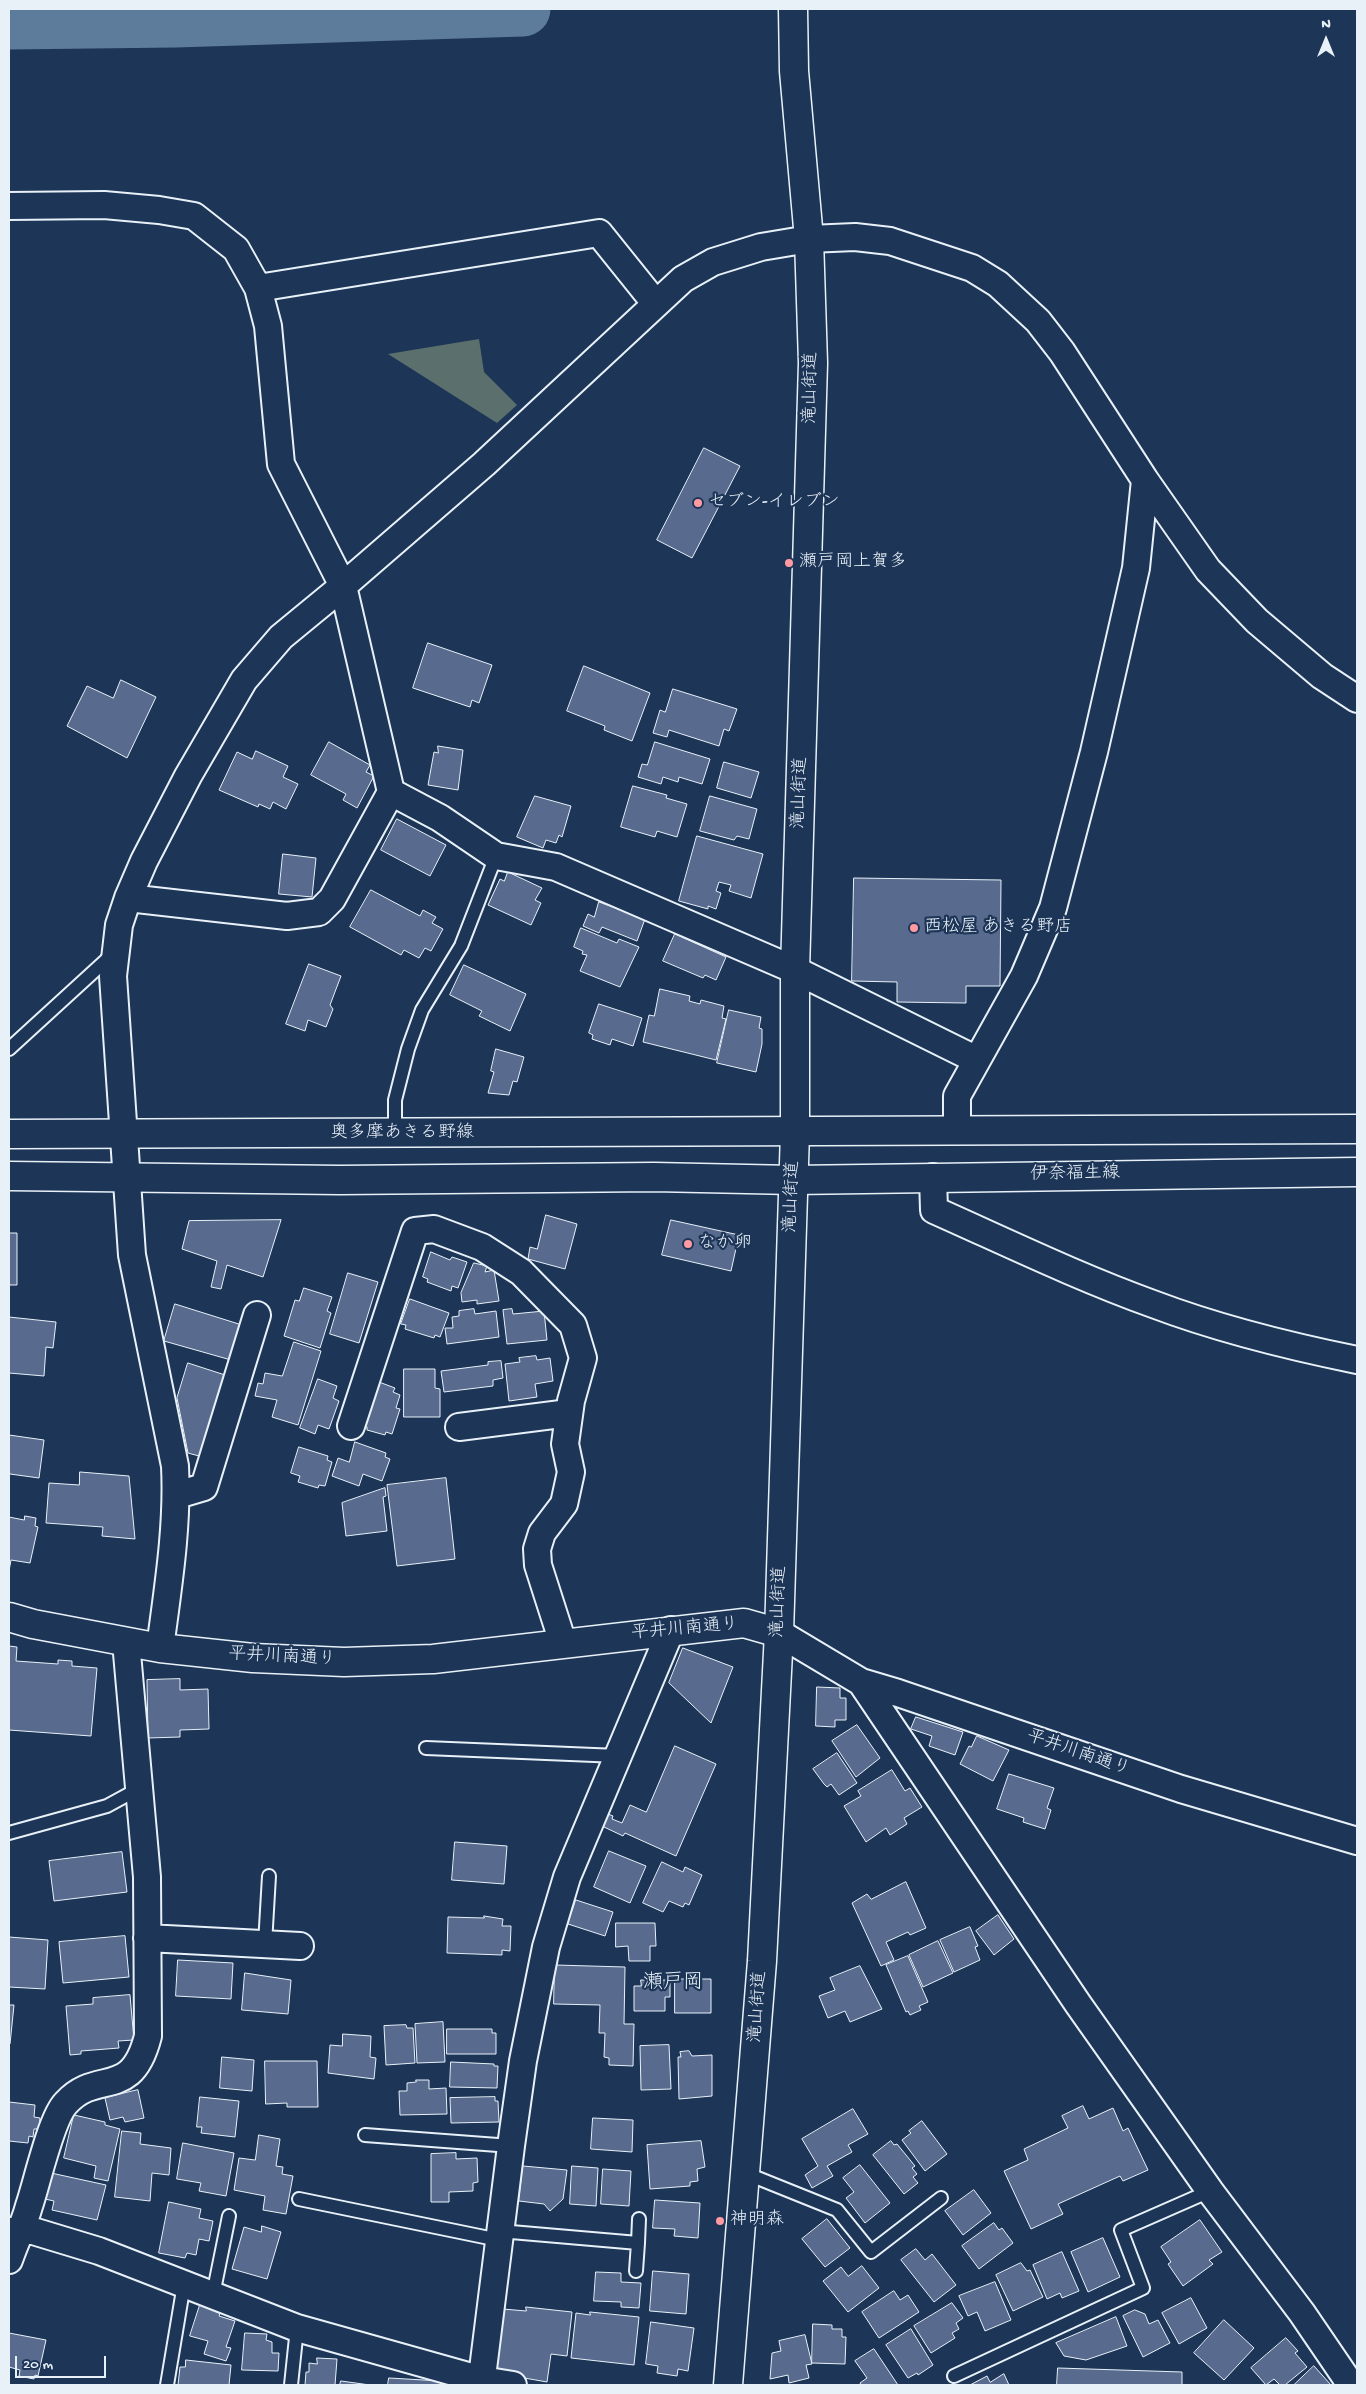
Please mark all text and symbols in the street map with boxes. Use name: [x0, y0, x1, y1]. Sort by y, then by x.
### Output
north arrow: [1301, 15, 1351, 65]
text: N: [1321, 16, 1331, 33]
street label: 滝山街道: [801, 352, 823, 424]
place label: セブン-イレブン: [708, 492, 840, 514]
marker: セブン-イレブン: [692, 497, 704, 509]
place label: 瀬戸岡上賀多: [799, 552, 907, 574]
marker: 瀬戸岡上賀多: [783, 557, 795, 569]
street label: 滝山街道: [789, 757, 813, 829]
place label: 西松屋 あきる野店: [924, 917, 1072, 939]
marker: 西松屋 あきる野店: [908, 922, 920, 934]
street label: 奥多摩あきる野線: [330, 1123, 474, 1145]
street label: 滝山街道: [781, 1161, 805, 1233]
street label: 伊奈福生線: [1030, 1163, 1120, 1187]
place label: なか卵: [698, 1233, 752, 1255]
marker: なか卵: [682, 1238, 694, 1250]
street label: 滝山街道: [768, 1566, 792, 1638]
street label: 平井川南通り: [630, 1615, 740, 1645]
street label: 平井川南通り: [228, 1644, 336, 1672]
street label: 平井川南通り: [1023, 1726, 1133, 1782]
street label: 滝山街道: [746, 1970, 772, 2044]
district label: 瀬戸岡: [643, 1972, 703, 1996]
place label: 神明森: [730, 2210, 784, 2232]
marker: 神明森: [714, 2215, 726, 2227]
scale bar: [18, 2346, 109, 2378]
text: 20 m: [23, 2356, 53, 2374]

